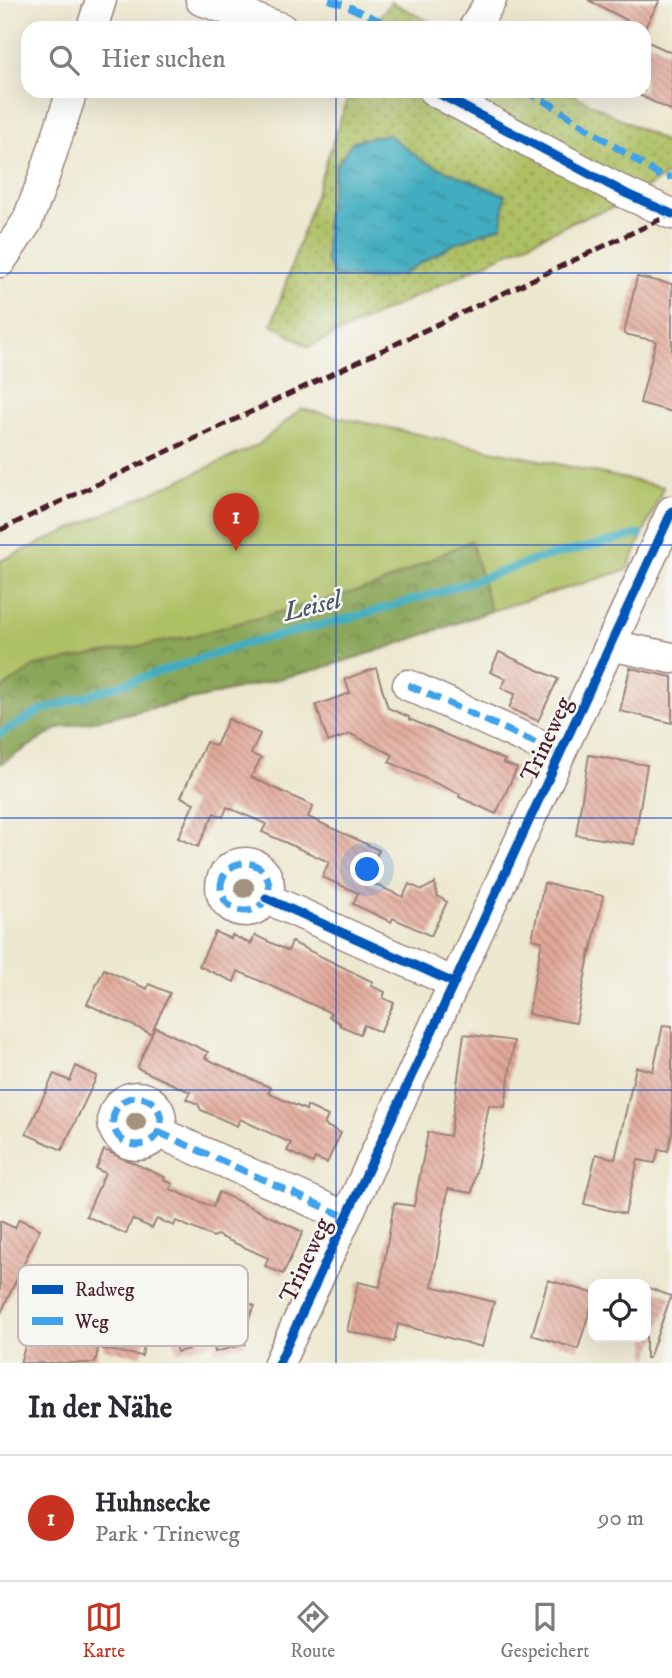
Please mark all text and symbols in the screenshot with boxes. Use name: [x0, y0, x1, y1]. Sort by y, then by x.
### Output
search box: [21, 21, 651, 98]
icon: search: [45, 41, 83, 79]
text: Hier suchen: [101, 43, 226, 76]
pin: 1: [213, 493, 259, 551]
water label: Leisel: [278, 583, 348, 630]
street label: Trineweg: [514, 692, 580, 787]
your location: [350, 852, 384, 886]
street label: Trineweg: [273, 1213, 339, 1308]
legend: [18, 1265, 248, 1346]
text: Radweg: [75, 1279, 135, 1302]
map controls: [588, 1279, 651, 1342]
button: locate: [588, 1279, 651, 1342]
text: Weg: [74, 1311, 109, 1334]
text: In der Nähe: [28, 1390, 172, 1427]
text: Huhnsecke: [95, 1487, 210, 1520]
text: 1: [47, 1504, 55, 1533]
text: 90 m: [598, 1504, 644, 1533]
text: Park · Trineweg: [95, 1520, 240, 1549]
tab: Karte: [83, 1598, 125, 1663]
tab: Route: [290, 1598, 335, 1663]
tab: Gespeichert: [500, 1598, 589, 1663]

